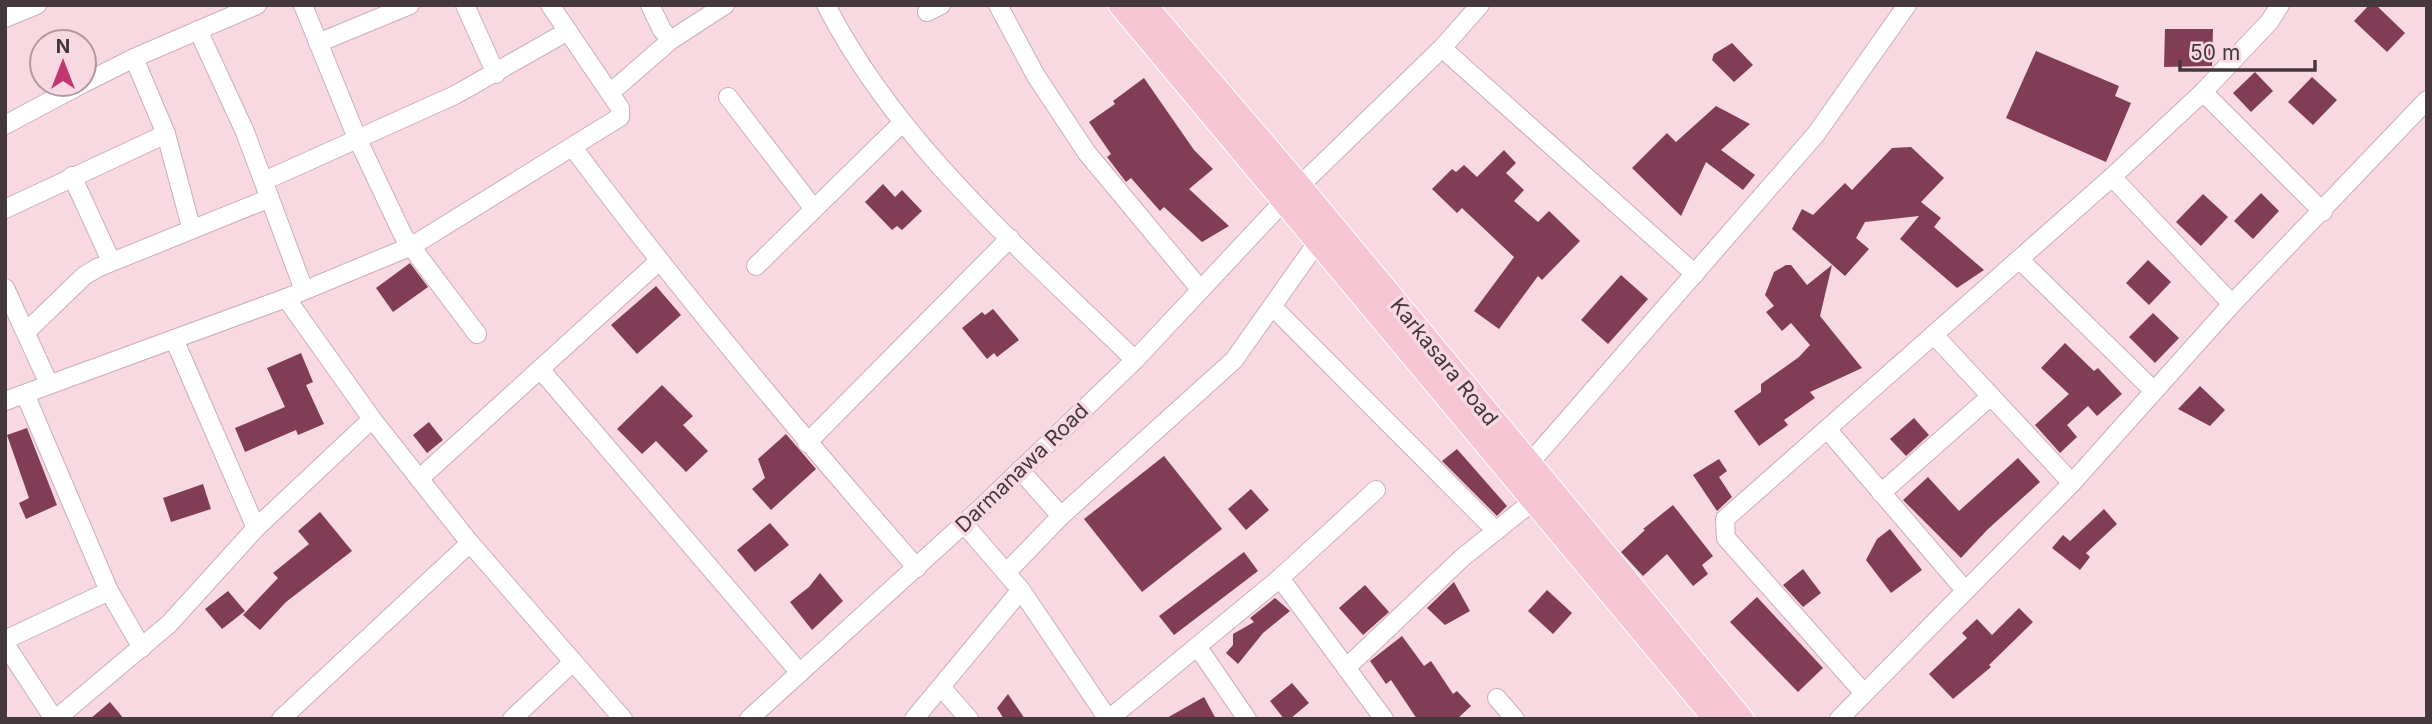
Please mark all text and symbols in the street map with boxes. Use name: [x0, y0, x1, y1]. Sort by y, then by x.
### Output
north arrow: [28, 28, 98, 98]
scale bar: [2180, 28, 2315, 72]
text: N: [56, 35, 70, 58]
text: 50 m: [2190, 40, 2240, 65]
street label: Karkasara Road: [1385, 293, 1503, 430]
street label: Darmanawa Road: [950, 398, 1093, 537]

